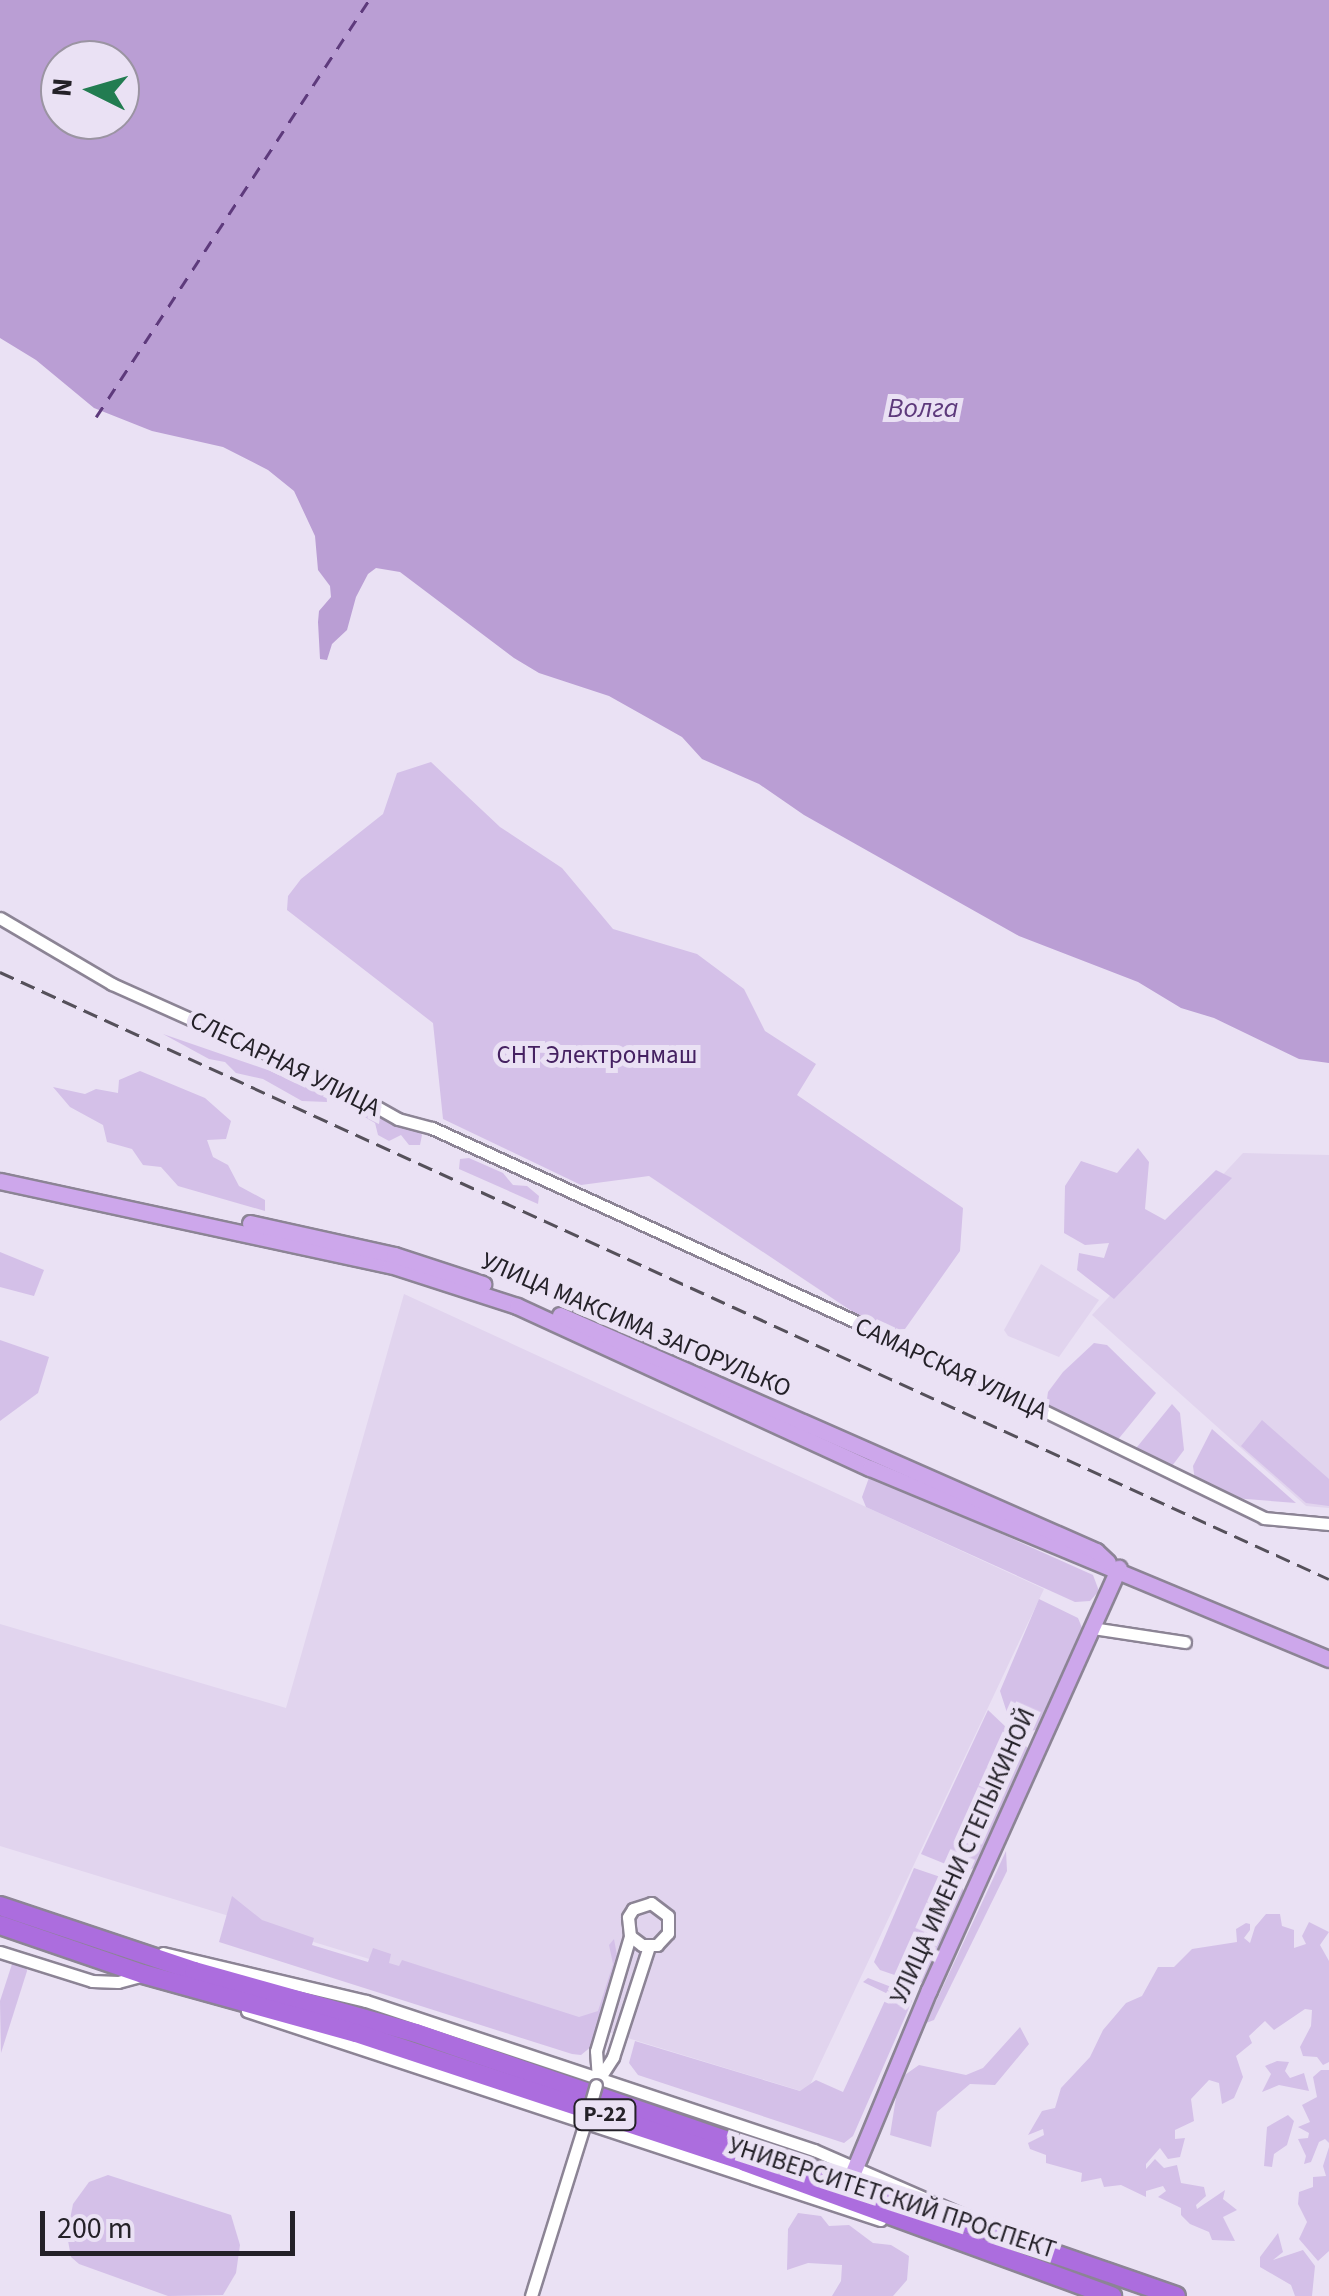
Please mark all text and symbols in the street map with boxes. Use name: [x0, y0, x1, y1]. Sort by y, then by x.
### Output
north arrow: [40, 40, 140, 140]
text: N: [41, 77, 83, 99]
water label: Волга: [888, 391, 958, 425]
street label: СЛЕСАРНАЯ УЛИЦА: [185, 1005, 385, 1123]
park label: СНТ Электронмаш: [497, 1040, 697, 1070]
street label: УЛИЦА МАКСИМА ЗАГОРУЛЬКО: [477, 1246, 795, 1404]
street label: САМАРСКАЯ УЛИЦА: [850, 1311, 1052, 1427]
street label: УЛИЦА ИМЕНИ СТЕПЫКИНОЙ: [884, 1704, 1042, 2008]
road number: Р-22: [572, 2098, 638, 2132]
street label: УНИВЕРСИТЕТСКИЙ ПРОСПЕКТ: [724, 2131, 1060, 2265]
scale bar: [45, 2191, 300, 2253]
text: 200 m: [57, 2207, 133, 2250]

